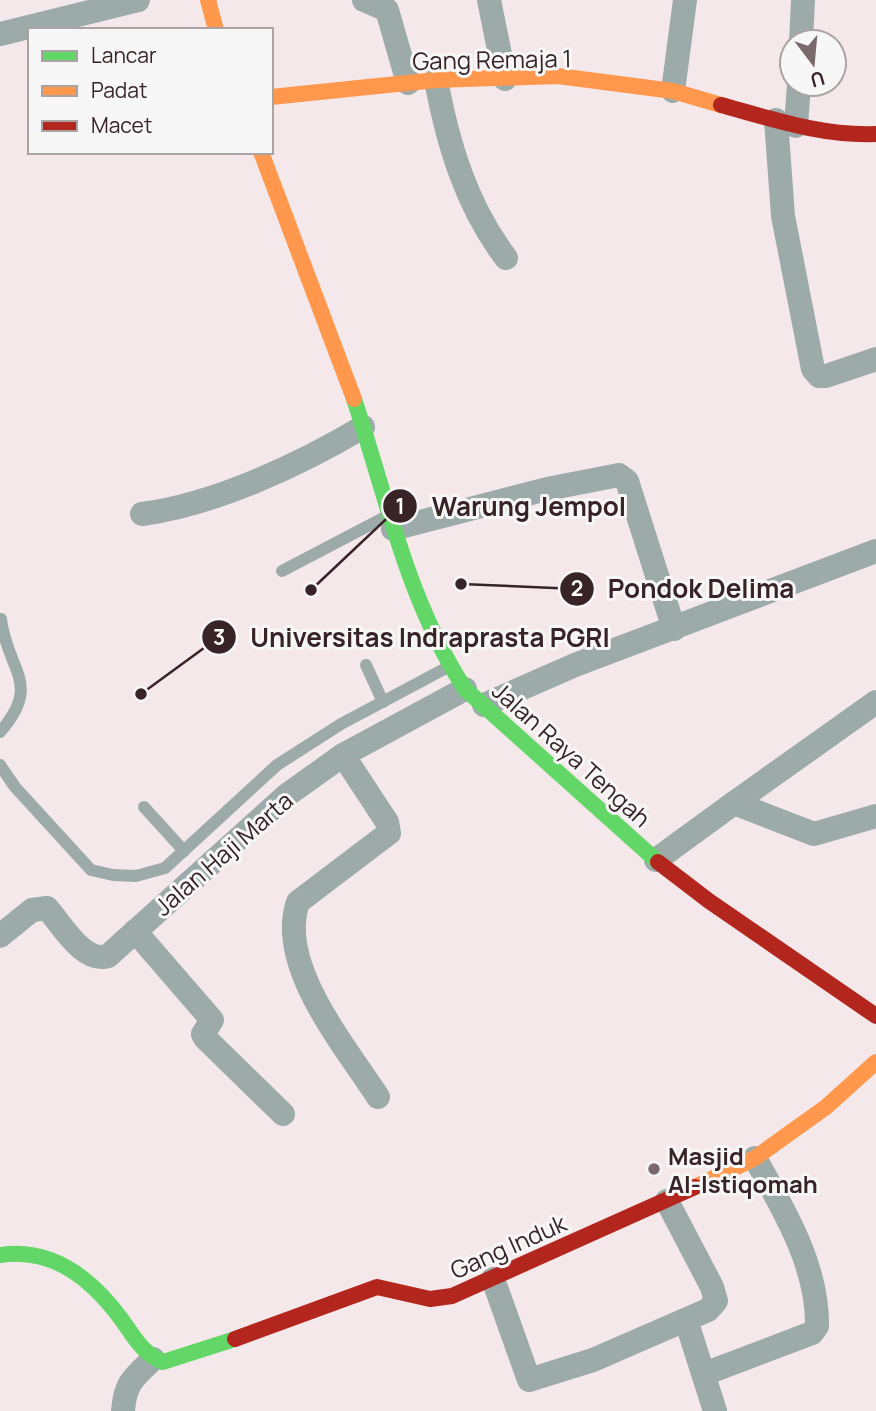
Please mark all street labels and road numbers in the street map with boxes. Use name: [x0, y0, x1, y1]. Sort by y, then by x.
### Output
street label: Gang Remaja 1: [412, 41, 572, 77]
street label: Jalan Raya Tengah: [486, 674, 658, 834]
street label: Jalan Haji Marta: [147, 784, 299, 922]
street label: Gang Induk: [445, 1205, 572, 1286]

